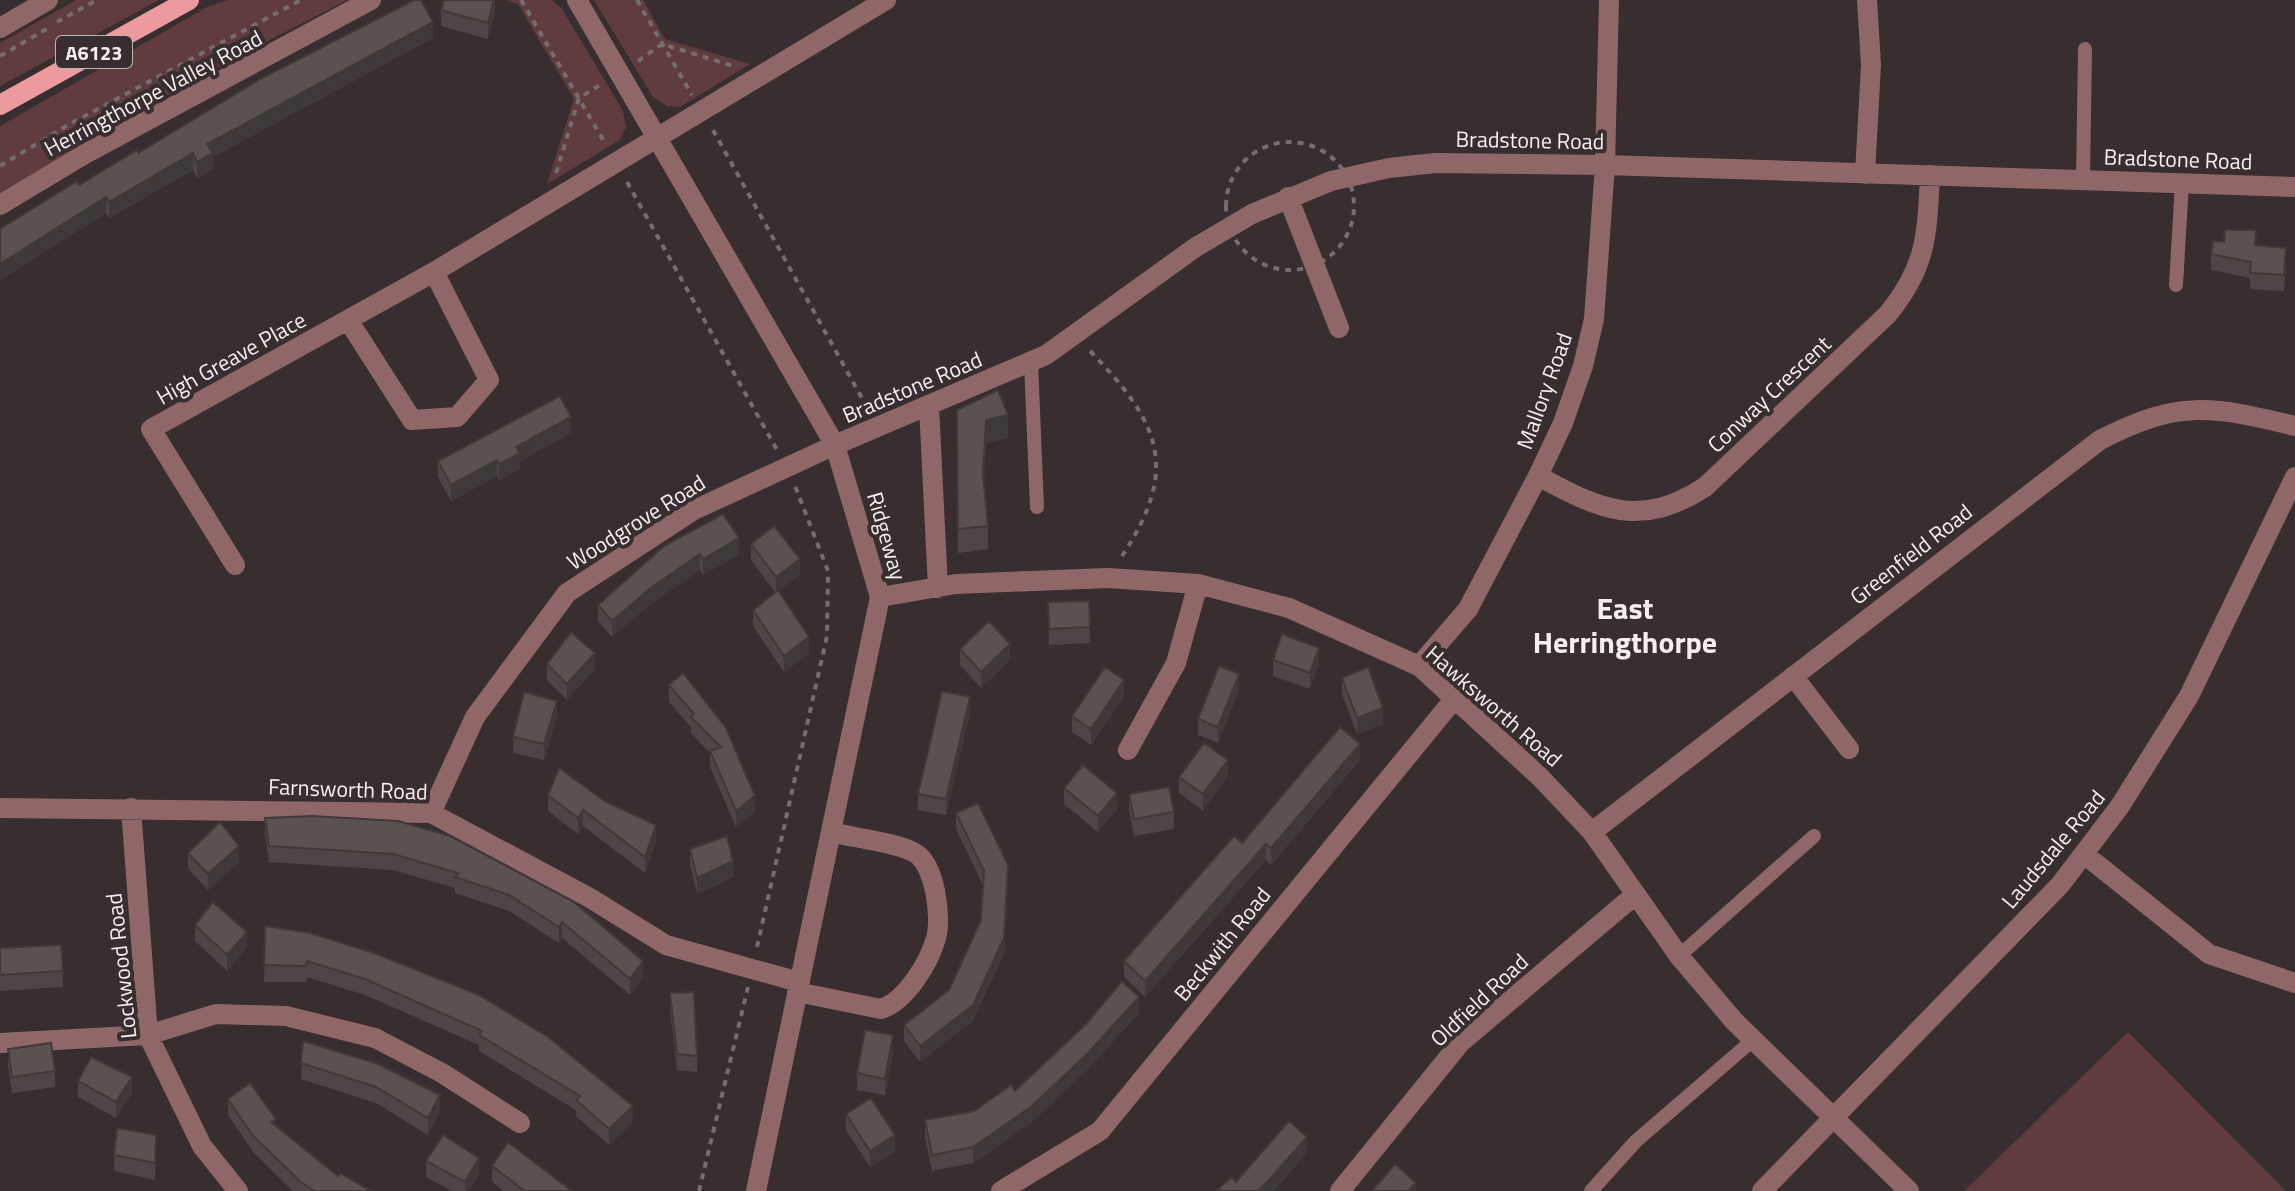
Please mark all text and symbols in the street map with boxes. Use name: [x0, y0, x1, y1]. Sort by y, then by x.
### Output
street label: Herringthorpe Valley Road: [38, 21, 268, 165]
road number: A6123: [56, 36, 132, 68]
street label: Bradstone Road: [1455, 122, 1605, 158]
street label: Bradstone Road: [2103, 139, 2253, 179]
street label: High Greave Place: [150, 303, 312, 413]
street label: Conway Crescent: [1699, 327, 1839, 461]
street label: Mallory Road: [1507, 328, 1581, 454]
street label: Bradstone Road: [837, 342, 987, 432]
street label: Woodgrove Road: [560, 466, 712, 578]
street label: Ridgeway: [858, 488, 916, 585]
street label: Greenfield Road: [1842, 495, 1980, 613]
district label: East Herringthorpe: [1533, 585, 1717, 665]
street label: Hawksworth Road: [1418, 637, 1570, 775]
street label: Farnsworth Road: [268, 769, 428, 809]
street label: Laudsdale Road: [1993, 782, 2113, 916]
street label: Beckwith Road: [1165, 880, 1279, 1008]
street label: Lockwood Road: [96, 892, 146, 1040]
street label: Oldfield Road: [1422, 945, 1536, 1055]

